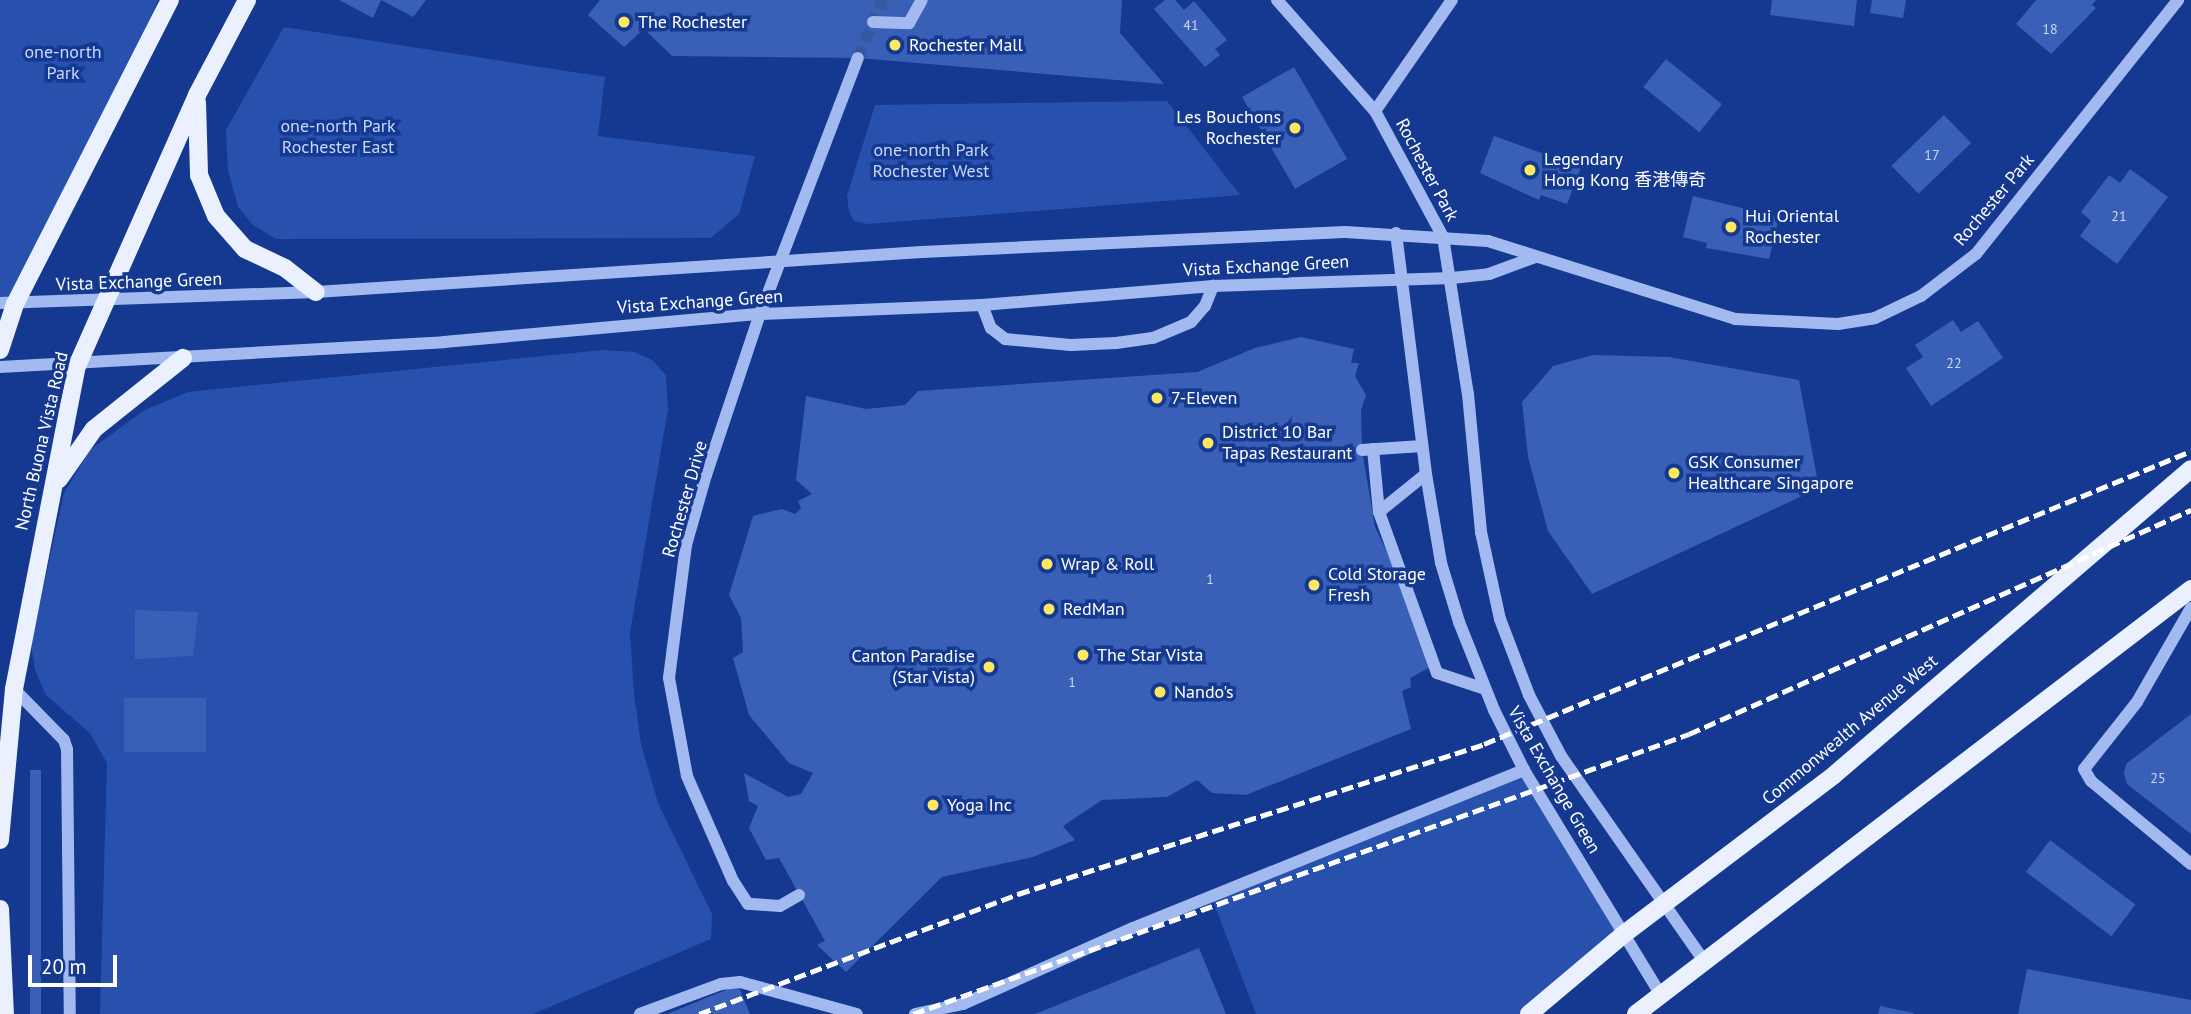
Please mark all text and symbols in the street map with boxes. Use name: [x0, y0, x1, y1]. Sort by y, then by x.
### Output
place label: The Rochester: [638, 11, 747, 33]
marker: The Rochester: [616, 14, 632, 30]
house number: 41: [1183, 17, 1199, 33]
house number: 18: [2042, 21, 2058, 37]
place label: Rochester Mall: [909, 34, 1023, 56]
marker: Rochester Mall: [887, 37, 903, 53]
park label: one-north Park: [24, 42, 102, 84]
place label: Les Bouchons Rochester: [1176, 107, 1281, 150]
street label: Rochester Park: [1391, 115, 1463, 225]
park label: one-north Park Rochester East: [280, 116, 396, 158]
marker: Les Bouchons Rochester: [1287, 120, 1303, 136]
park label: one-north Park Rochester West: [872, 140, 990, 182]
house number: 17: [1924, 147, 1940, 163]
place label: Legendary Hong Kong 香港傳奇: [1544, 149, 1706, 192]
street label: Rochester Park: [1949, 150, 2039, 250]
marker: Legendary Hong Kong 香港傳奇: [1522, 162, 1538, 178]
place label: Hui Oriental Rochester: [1745, 206, 1839, 248]
house number: 21: [2111, 208, 2127, 224]
marker: Hui Oriental Rochester: [1723, 219, 1739, 235]
street label: Vista Exchange Green: [1182, 251, 1350, 281]
street label: Vista Exchange Green: [55, 268, 223, 296]
street label: Vista Exchange Green: [616, 285, 784, 319]
street label: North Buona Vista Road: [11, 349, 73, 533]
house number: 22: [1946, 355, 1962, 371]
place label: 7-Eleven: [1171, 387, 1237, 409]
marker: 7-Eleven: [1149, 390, 1165, 406]
place label: District 10 Bar Tapas Restaurant: [1222, 422, 1352, 464]
marker: District 10 Bar Tapas Restaurant: [1200, 435, 1216, 451]
street label: Rochester Drive: [658, 438, 712, 560]
place label: GSK Consumer Healthcare Singapore: [1688, 452, 1854, 494]
marker: GSK Consumer Healthcare Singapore: [1666, 465, 1682, 481]
place label: Wrap & Roll: [1061, 553, 1154, 575]
marker: Wrap & Roll: [1039, 556, 1055, 572]
place label: Cold Storage Fresh: [1328, 564, 1426, 606]
house number: 1: [1206, 571, 1214, 587]
marker: Cold Storage Fresh: [1306, 577, 1322, 593]
place label: RedMan: [1063, 598, 1125, 620]
marker: RedMan: [1041, 601, 1057, 617]
place label: The Star Vista: [1097, 644, 1204, 666]
place label: Canton Paradise (Star Vista): [851, 646, 975, 688]
marker: The Star Vista: [1075, 647, 1091, 663]
street label: Commonwealth Avenue West: [1758, 650, 1942, 810]
marker: Canton Paradise (Star Vista): [981, 659, 997, 675]
house number: 1: [1068, 674, 1076, 690]
place label: Nando's: [1174, 681, 1234, 703]
marker: Nando's: [1152, 684, 1168, 700]
street label: Vista Exchange Green: [1503, 703, 1605, 857]
house number: 25: [2150, 770, 2166, 786]
place label: Yoga Inc: [947, 794, 1012, 816]
marker: Yoga Inc: [925, 797, 941, 813]
scale bar: [32, 940, 121, 984]
text: 20 m: [41, 953, 87, 980]

